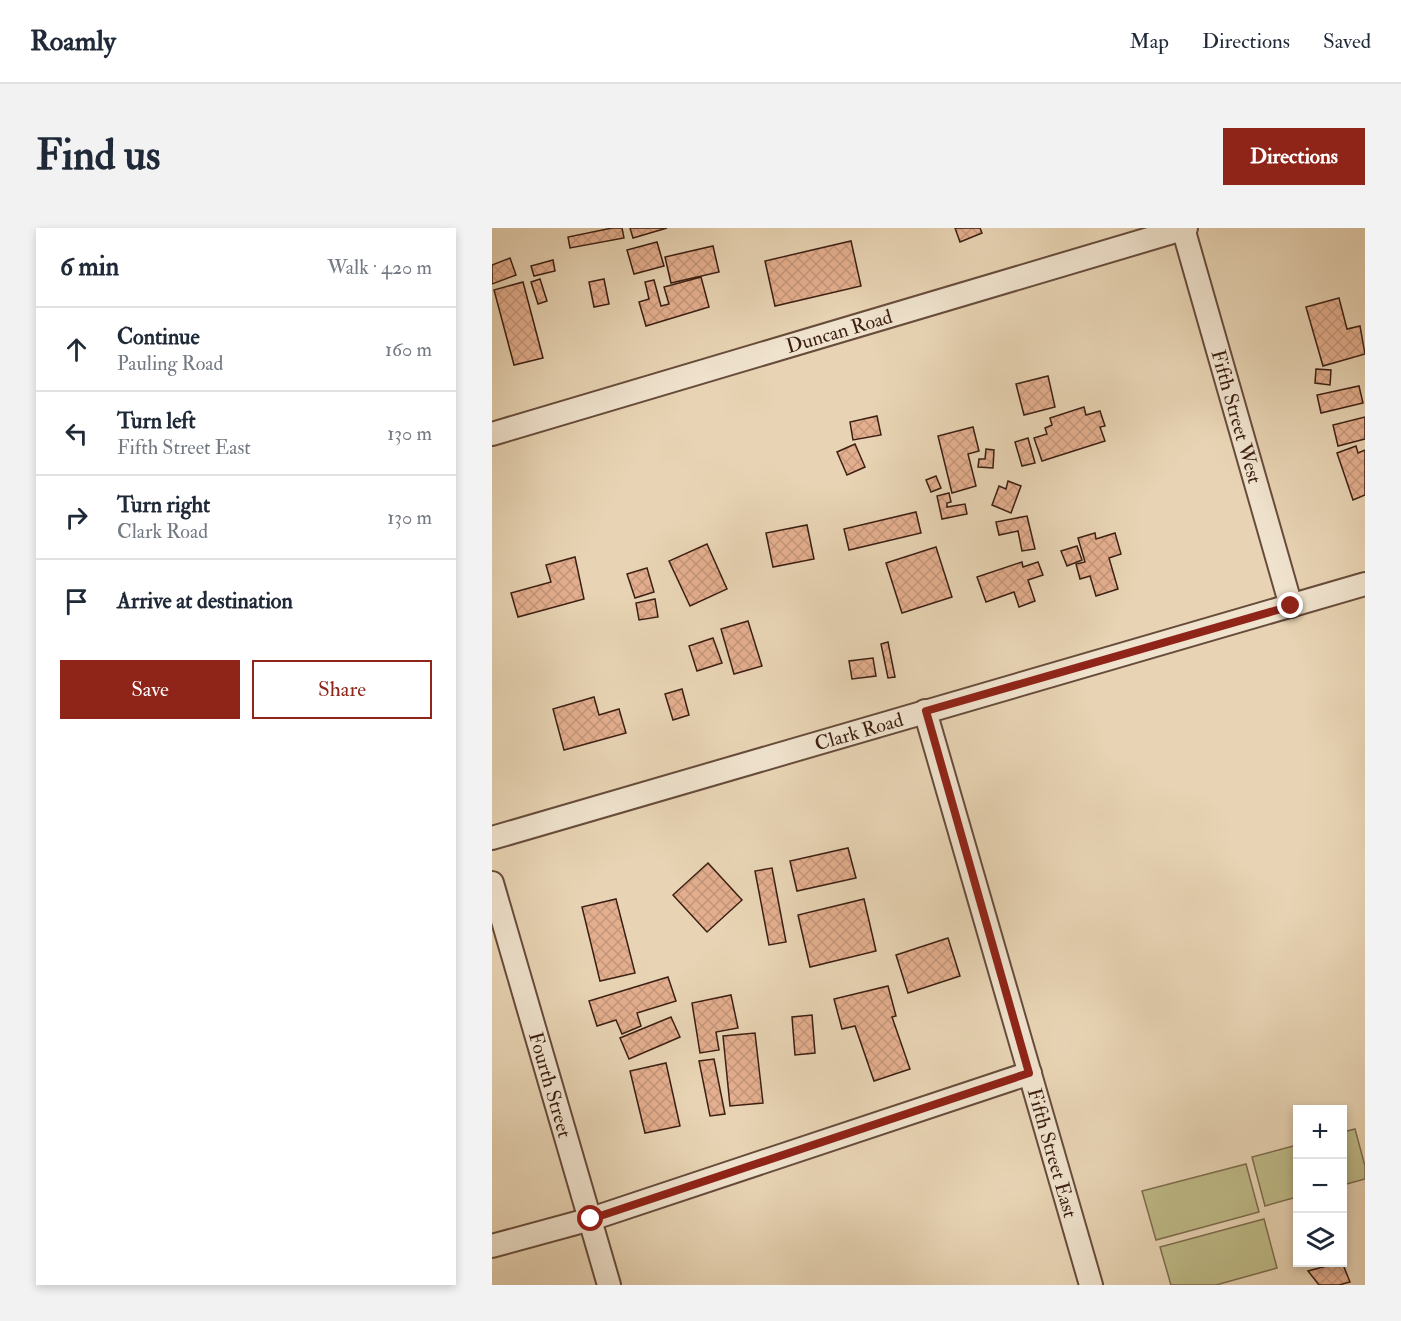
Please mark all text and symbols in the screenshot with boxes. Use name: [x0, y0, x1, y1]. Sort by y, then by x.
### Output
text: Roamly: [30, 24, 116, 59]
text: Map: [1129, 28, 1169, 55]
text: Directions: [1202, 28, 1290, 55]
text: Saved: [1323, 28, 1371, 55]
button: Directions: [1223, 128, 1365, 185]
text: Find us: [36, 130, 160, 182]
text: 6 min: [60, 251, 119, 283]
text: Walk · 420 m: [327, 255, 432, 280]
street label: Duncan Road: [783, 304, 895, 359]
text: Continue: [117, 323, 200, 351]
icon: ahead: [60, 333, 93, 366]
text: 160 m: [385, 337, 432, 362]
street label: Fifth Street West: [1205, 347, 1267, 487]
text: Pauling Road: [117, 351, 223, 376]
text: Turn left: [117, 407, 196, 435]
icon: left: [60, 417, 93, 450]
text: 130 m: [387, 421, 432, 446]
text: Fifth Street East: [117, 435, 251, 460]
text: Turn right: [117, 491, 210, 519]
icon: right: [60, 501, 93, 534]
text: 130 m: [387, 505, 432, 530]
text: Clark Road: [117, 519, 208, 544]
icon: arrive: [60, 585, 93, 618]
text: Arrive at destination: [117, 587, 293, 615]
route end: [1277, 592, 1303, 618]
button: Save: [60, 660, 240, 719]
button: Share: [252, 660, 432, 719]
street label: Clark Road: [812, 707, 906, 756]
street label: Fourth Street: [523, 1029, 578, 1141]
street label: Fifth Street East: [1022, 1085, 1083, 1221]
map controls: [1293, 1105, 1347, 1267]
button: +: [1293, 1105, 1347, 1159]
button: −: [1293, 1159, 1347, 1213]
route start: [577, 1205, 603, 1231]
button: layers: [1293, 1213, 1347, 1267]

